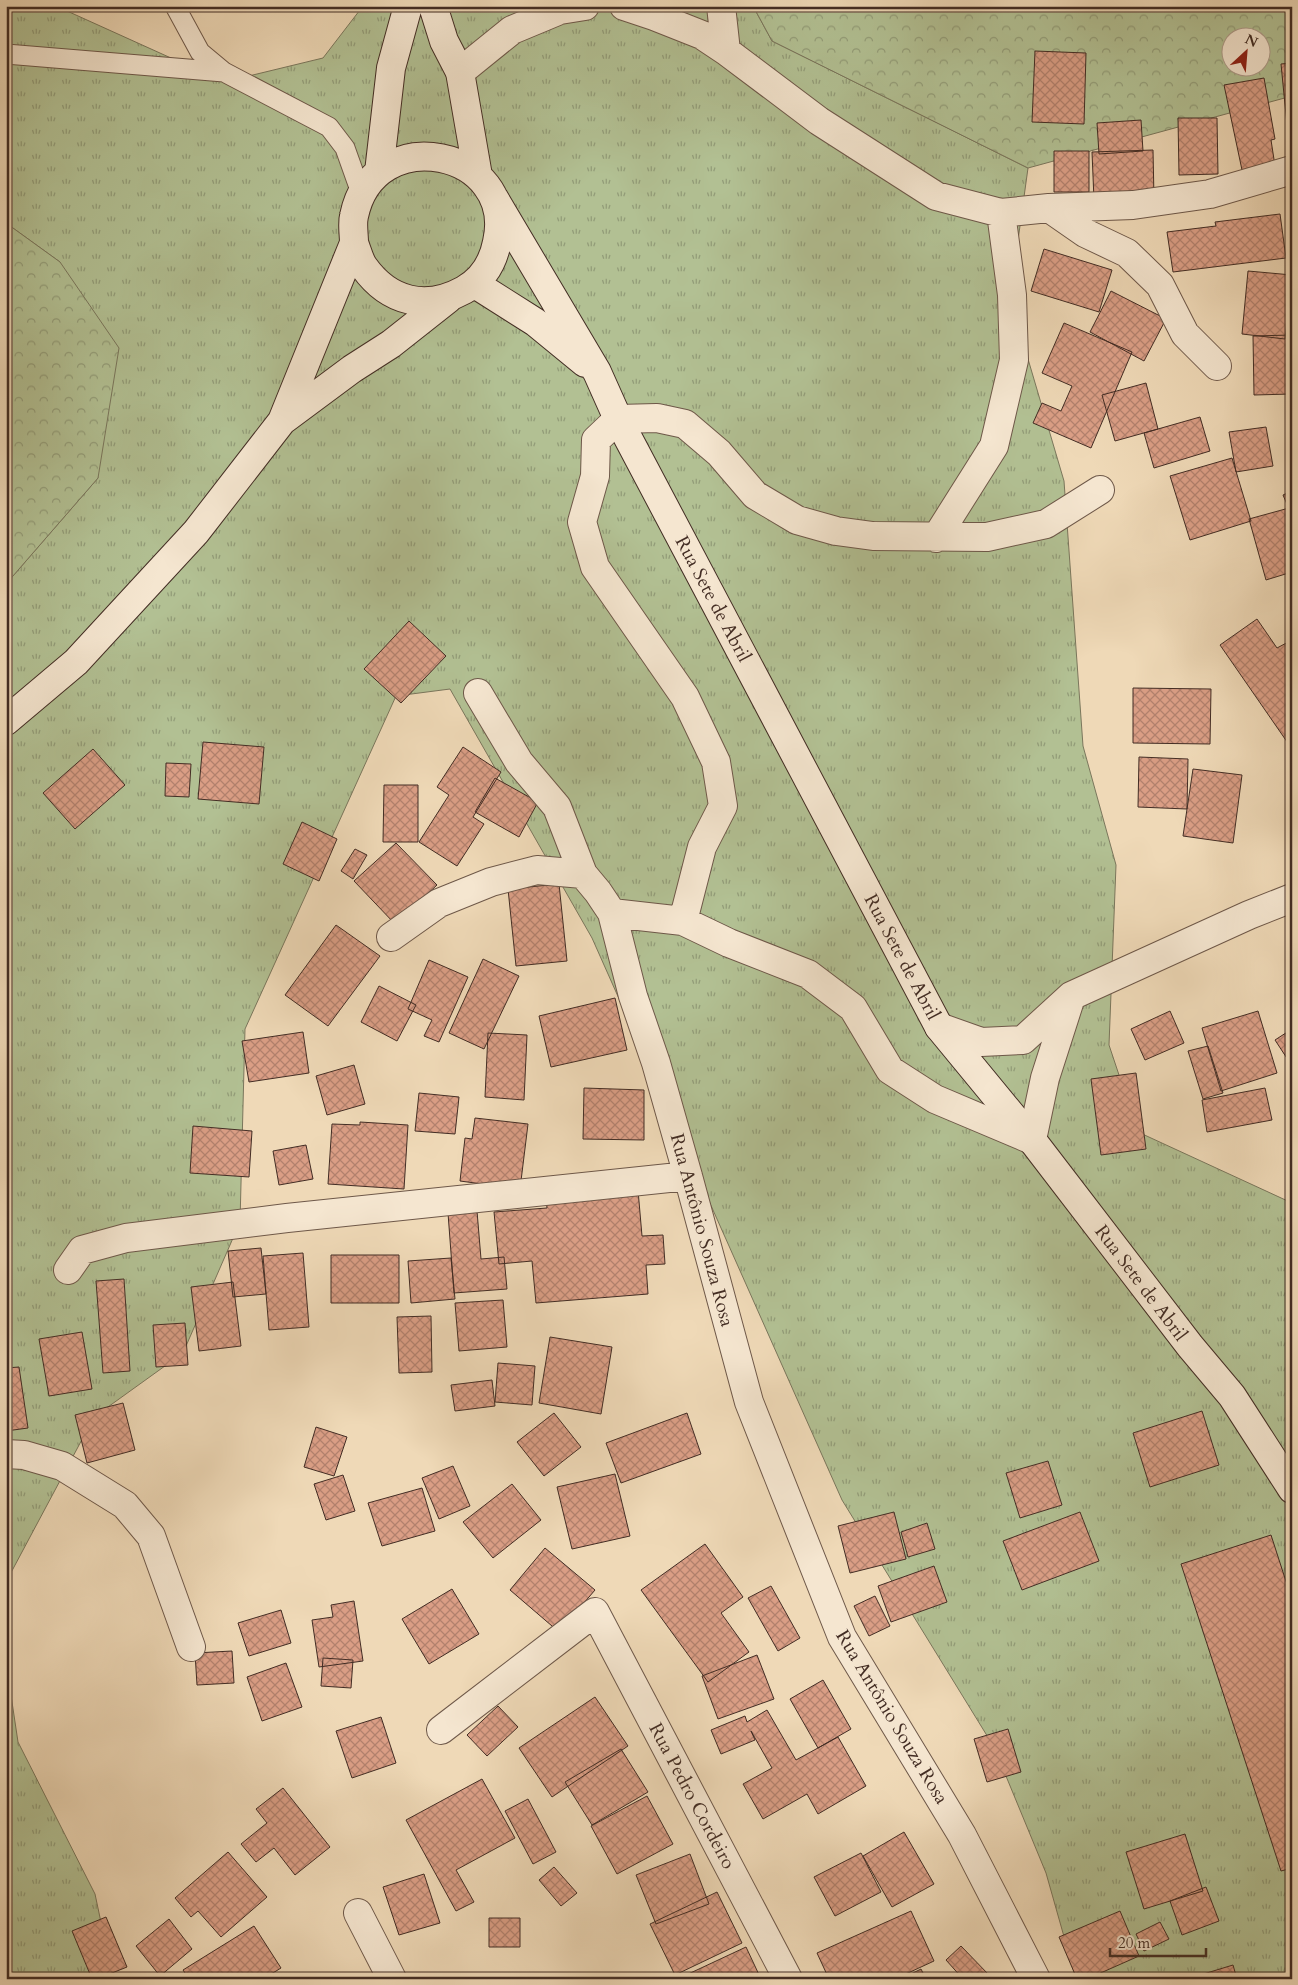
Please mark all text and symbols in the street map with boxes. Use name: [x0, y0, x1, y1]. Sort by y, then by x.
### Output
north arrow: [1220, 28, 1270, 78]
text: N: [1242, 30, 1261, 52]
street label: Rua Sete de Abril: [669, 531, 757, 667]
street label: Rua Sete de Abril: [858, 889, 946, 1025]
street label: Rua Antônio Souza Rosa: [664, 1131, 740, 1329]
street label: Rua Sete de Abril: [1089, 1219, 1193, 1347]
street label: Rua Antônio Souza Rosa: [830, 1625, 954, 1809]
street label: Rua Pedro Cordeiro: [642, 1718, 742, 1874]
scale bar: [1110, 1925, 1207, 1957]
text: 20 m: [1118, 1933, 1150, 1953]

